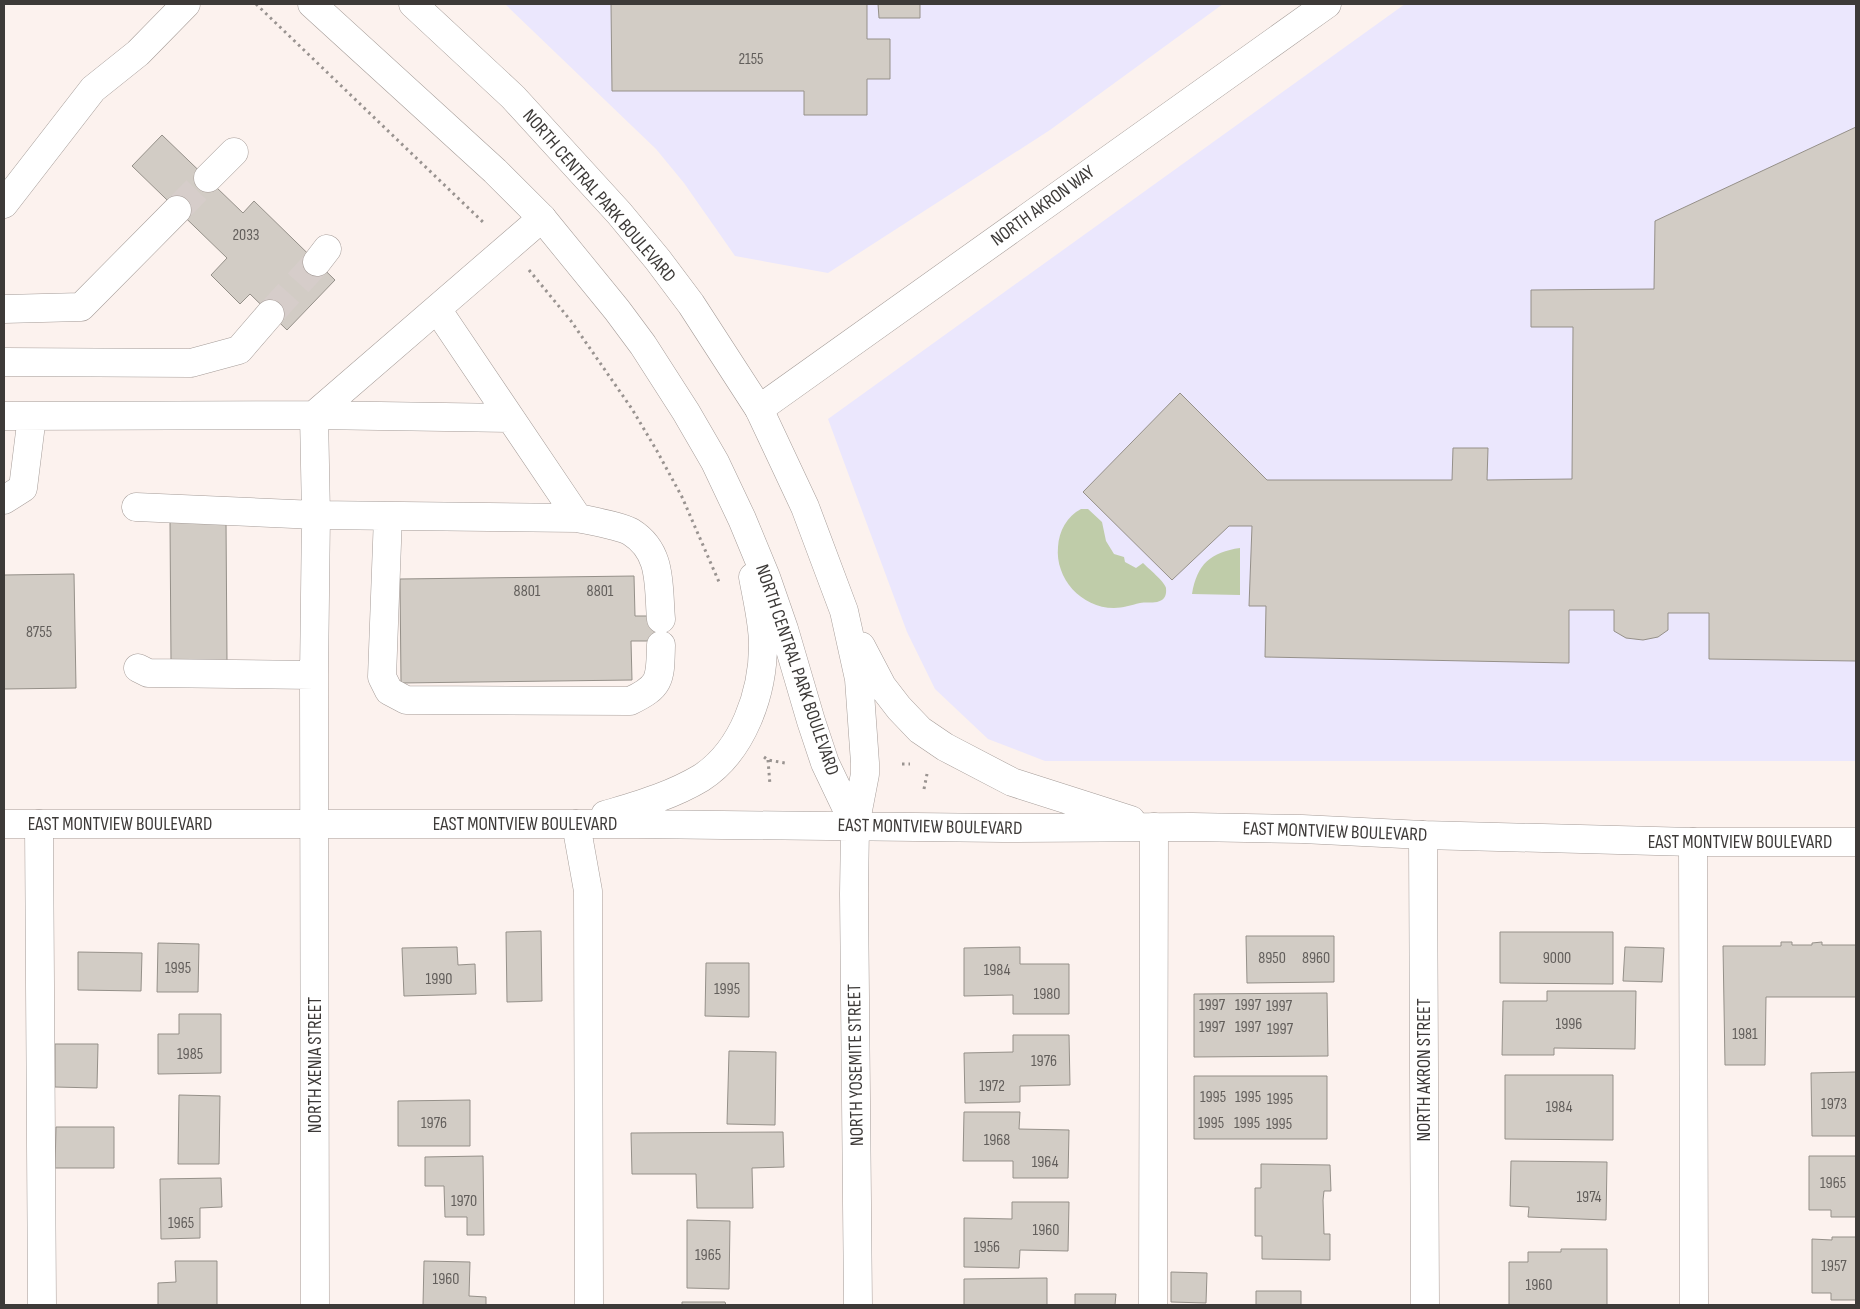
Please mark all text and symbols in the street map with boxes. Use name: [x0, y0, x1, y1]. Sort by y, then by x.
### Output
house number: 2155: [738, 50, 764, 69]
street label: NORTH CENTRAL PARK BOULEVARD: [518, 105, 680, 287]
street label: NORTH AKRON WAY: [987, 161, 1099, 251]
house number: 2033: [232, 226, 260, 245]
street label: NORTH CENTRAL PARK BOULEVARD: [750, 561, 844, 779]
house number: 8801: [514, 582, 541, 601]
house number: 8801: [587, 582, 614, 601]
house number: 8755: [26, 623, 52, 642]
street label: EAST MONTVIEW BOULEVARD: [28, 813, 212, 836]
street label: EAST MONTVIEW BOULEVARD: [433, 813, 617, 836]
street label: EAST MONTVIEW BOULEVARD: [837, 814, 1023, 840]
street label: EAST MONTVIEW BOULEVARD: [1242, 817, 1428, 847]
street label: EAST MONTVIEW BOULEVARD: [1648, 831, 1832, 854]
house number: 8950: [1258, 949, 1286, 968]
house number: 8960: [1302, 949, 1330, 968]
house number: 9000: [1543, 949, 1571, 968]
house number: 1995: [165, 959, 191, 978]
house number: 1984: [984, 961, 1011, 980]
house number: 1990: [426, 970, 452, 989]
house number: 1995: [714, 980, 740, 999]
street label: NORTH YOSEMITE STREET: [843, 983, 869, 1146]
house number: 1980: [1034, 985, 1060, 1004]
house number: 1997: [1199, 996, 1226, 1015]
house number: 1997: [1235, 996, 1262, 1015]
street label: NORTH XENIA STREET: [304, 997, 327, 1133]
house number: 1997: [1266, 997, 1293, 1016]
street label: NORTH AKRON STREET: [1413, 998, 1436, 1142]
house number: 1996: [1556, 1015, 1582, 1034]
house number: 1997: [1199, 1018, 1226, 1037]
house number: 1997: [1235, 1018, 1262, 1037]
house number: 1997: [1267, 1020, 1294, 1039]
house number: 1981: [1732, 1025, 1758, 1044]
house number: 1985: [177, 1045, 203, 1064]
house number: 1976: [1031, 1052, 1057, 1071]
house number: 1972: [979, 1077, 1005, 1096]
house number: 1995: [1200, 1088, 1226, 1107]
house number: 1995: [1235, 1088, 1261, 1107]
house number: 1995: [1267, 1090, 1293, 1109]
house number: 1973: [1821, 1095, 1847, 1114]
house number: 1984: [1546, 1098, 1573, 1117]
house number: 1976: [421, 1114, 447, 1133]
house number: 1995: [1198, 1114, 1224, 1133]
house number: 1995: [1234, 1114, 1260, 1133]
house number: 1995: [1266, 1115, 1292, 1134]
house number: 1968: [984, 1131, 1010, 1150]
house number: 1964: [1032, 1153, 1059, 1172]
house number: 1965: [1820, 1174, 1846, 1193]
house number: 1974: [1577, 1188, 1602, 1207]
house number: 1970: [451, 1192, 477, 1211]
house number: 1965: [168, 1214, 194, 1233]
house number: 1960: [1033, 1221, 1059, 1240]
house number: 1956: [974, 1238, 1000, 1257]
house number: 1965: [695, 1246, 721, 1265]
house number: 1957: [1821, 1257, 1847, 1276]
house number: 1960: [433, 1270, 459, 1289]
house number: 1960: [1526, 1276, 1552, 1295]

